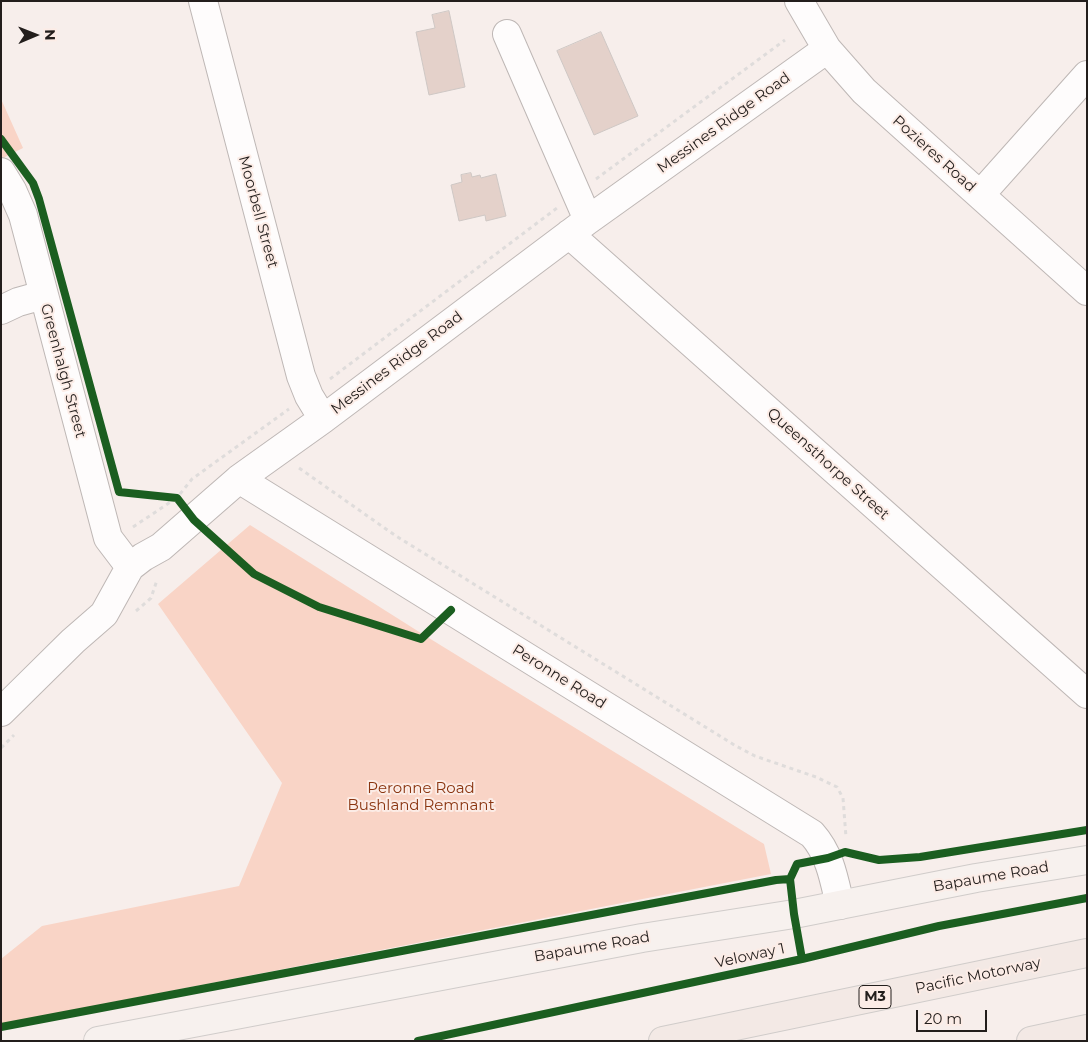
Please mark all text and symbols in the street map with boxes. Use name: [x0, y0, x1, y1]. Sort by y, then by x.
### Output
north arrow: [10, 10, 60, 60]
text: N: [41, 29, 59, 41]
street label: Messines Ridge Road: [654, 69, 794, 177]
street label: Pozieres Road: [889, 112, 979, 196]
street label: Moorbell Street: [234, 154, 282, 270]
street label: Greenhalgh Street: [36, 302, 90, 440]
street label: Messines Ridge Road: [328, 308, 466, 418]
street label: Queensthorpe Street: [763, 404, 893, 524]
street label: Peronne Road: [509, 641, 609, 713]
park label: Peronne Road Bushland Remnant: [347, 780, 495, 815]
street label: Bapaume Road: [932, 858, 1050, 896]
street label: Bapaume Road: [533, 928, 651, 966]
street label: Veloway 1: [713, 940, 787, 972]
street label: Pacific Motorway: [914, 954, 1042, 998]
road number: M3: [859, 986, 891, 1009]
scale bar: [918, 1000, 989, 1032]
text: 20 m: [924, 1009, 962, 1028]

